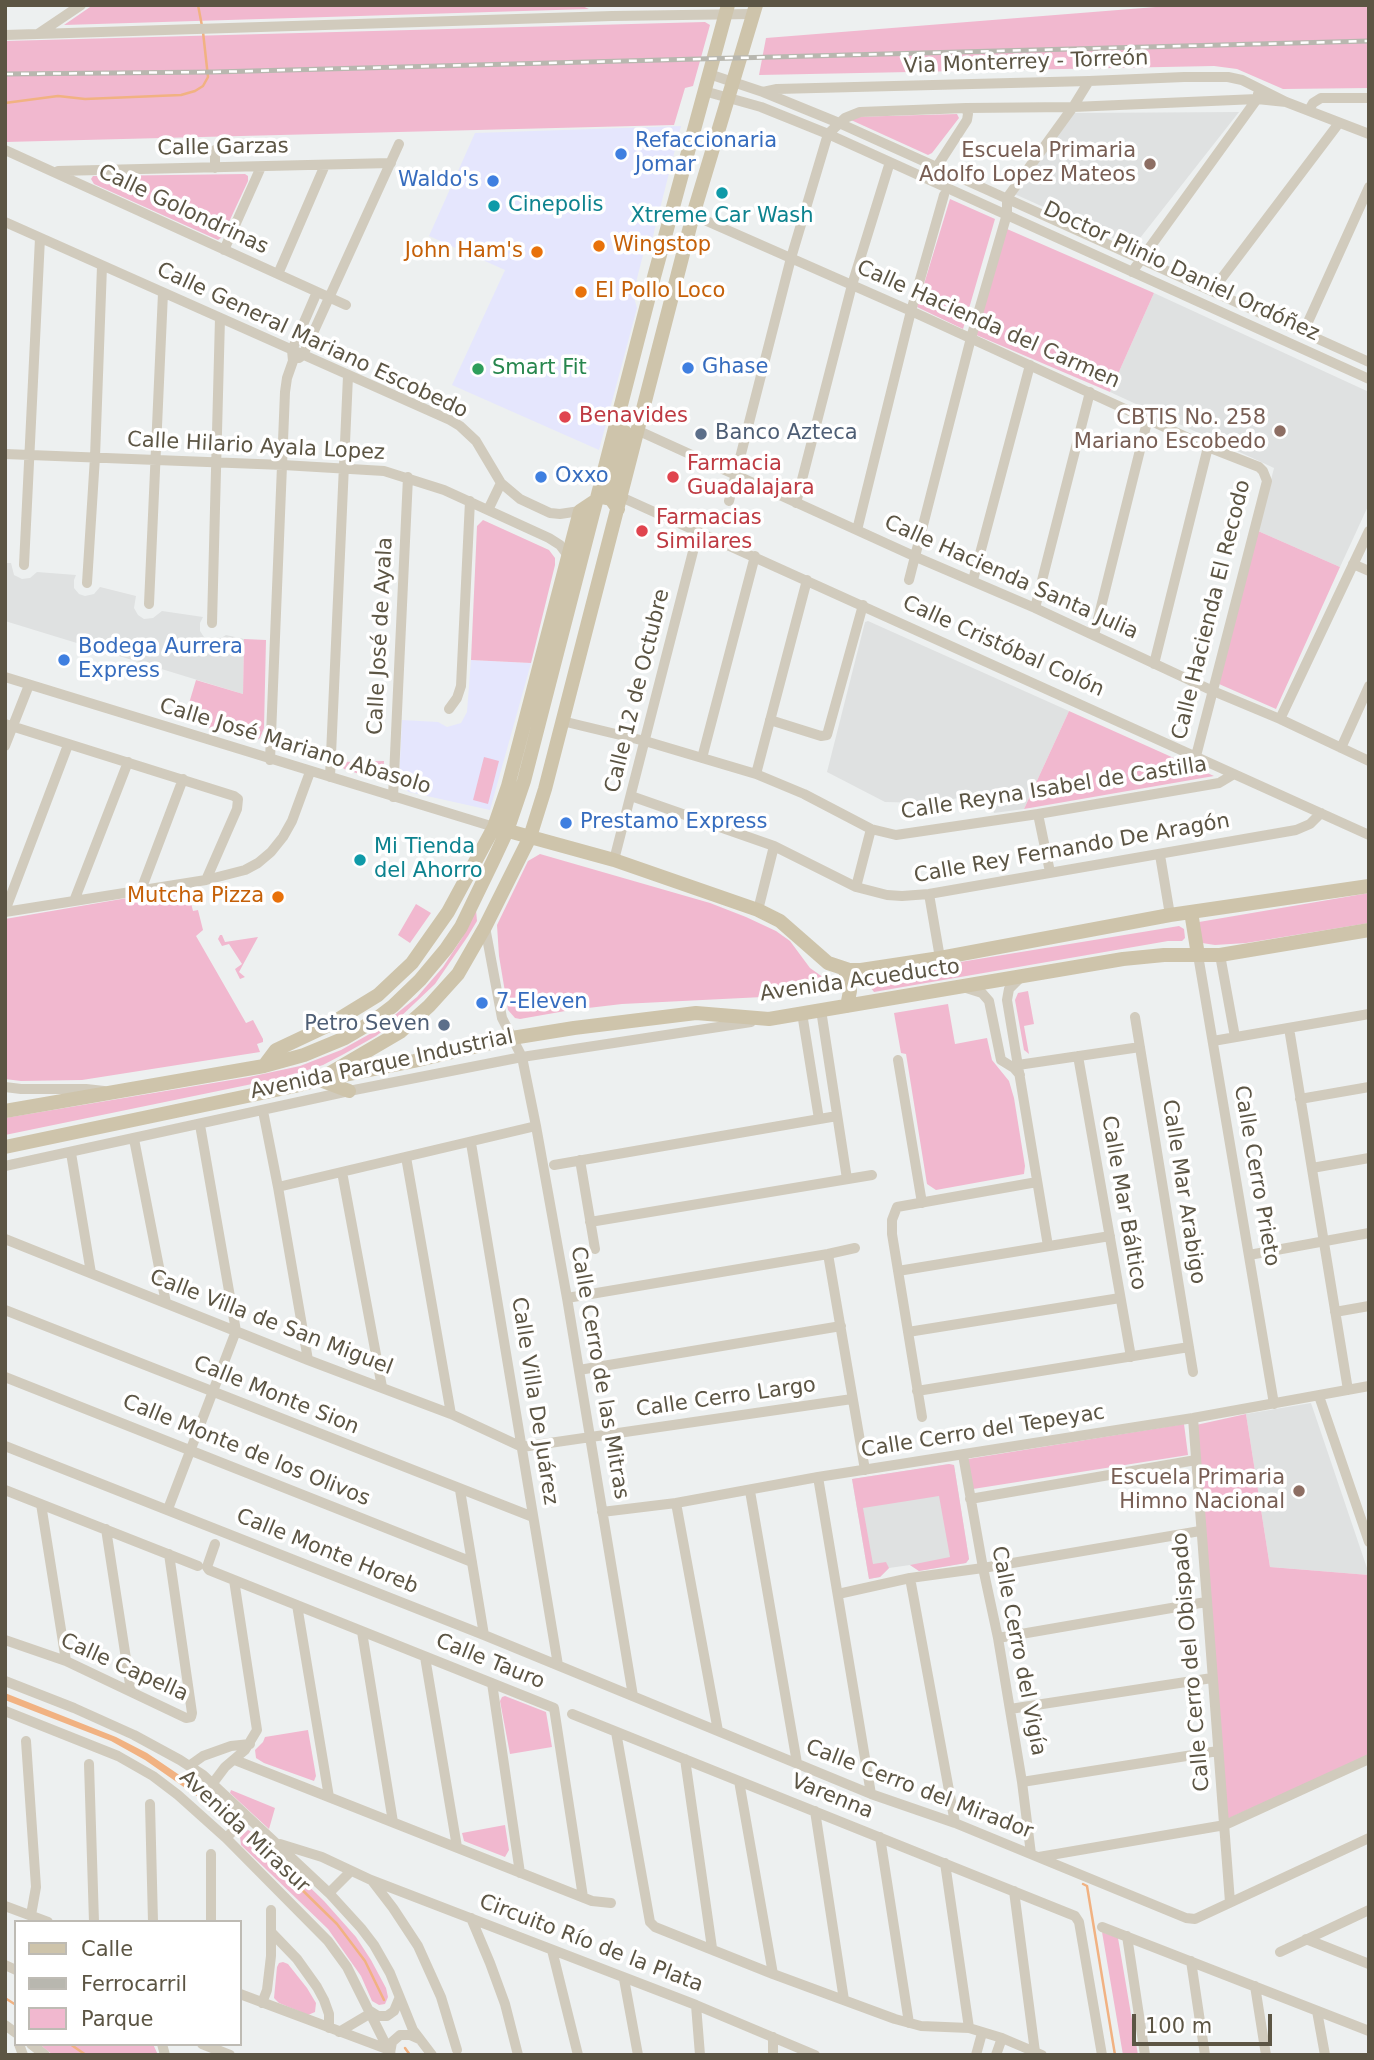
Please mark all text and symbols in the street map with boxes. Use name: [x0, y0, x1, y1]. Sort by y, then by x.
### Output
street label: Via Monterrey - Torreón: [903, 46, 1149, 80]
place label: Refaccionaria Jomar: [635, 129, 777, 179]
street label: Calle Garzas: [157, 134, 289, 162]
place label: Escuela Primaria Adolfo Lopez Mateos: [919, 139, 1136, 189]
marker: Refaccionaria Jomar: [613, 146, 629, 162]
marker: Escuela Primaria Adolfo Lopez Mateos: [1142, 156, 1158, 172]
street label: Calle Golondrinas: [94, 160, 272, 260]
place label: Waldo's: [398, 168, 479, 194]
marker: Waldo's: [485, 173, 501, 189]
marker: Xtreme Car Wash: [714, 185, 730, 201]
place label: Cinepolis: [508, 193, 604, 219]
street label: Doctor Plinio Daniel Ordóñez: [1039, 197, 1323, 347]
marker: Cinepolis: [486, 198, 502, 214]
place label: Xtreme Car Wash: [630, 204, 814, 230]
place label: Wingstop: [613, 233, 711, 259]
marker: Wingstop: [591, 238, 607, 254]
place label: John Ham's: [405, 239, 523, 265]
marker: John Ham's: [529, 244, 545, 260]
street label: Calle Hacienda del Carmen: [853, 255, 1123, 395]
street label: Calle General Mariano Escobedo: [152, 258, 472, 424]
place label: El Pollo Loco: [595, 279, 725, 305]
marker: El Pollo Loco: [573, 284, 589, 300]
place label: Ghase: [702, 355, 768, 381]
place label: Smart Fit: [492, 356, 587, 382]
marker: Ghase: [680, 360, 696, 376]
marker: Smart Fit: [470, 361, 486, 377]
place label: Benavides: [579, 404, 688, 430]
place label: CBTIS No. 258 Mariano Escobedo: [1074, 406, 1266, 456]
marker: Benavides: [557, 409, 573, 425]
place label: Banco Azteca: [715, 421, 858, 447]
marker: CBTIS No. 258 Mariano Escobedo: [1272, 423, 1288, 439]
marker: Banco Azteca: [693, 426, 709, 442]
street label: Calle Hilario Ayala Lopez: [126, 428, 386, 466]
place label: Farmacia Guadalajara: [687, 452, 815, 502]
place label: Oxxo: [555, 464, 609, 490]
marker: Oxxo: [533, 469, 549, 485]
marker: Farmacia Guadalajara: [665, 469, 681, 485]
street label: Calle Hacienda El Recodo: [1167, 477, 1257, 743]
place label: Farmacias Similares: [656, 506, 762, 556]
street label: Calle Hacienda Santa Julia: [880, 511, 1142, 645]
marker: Farmacias Similares: [634, 523, 650, 539]
street label: Calle José de Ayala: [363, 536, 399, 736]
street label: Calle 12 de Octubre: [600, 586, 676, 796]
street label: Calle Cristóbal Colón: [898, 591, 1108, 703]
place label: Bodega Aurrera Express: [78, 635, 243, 685]
marker: Bodega Aurrera Express: [56, 652, 72, 668]
street label: Calle José Mariano Abasolo: [156, 694, 434, 800]
street label: Calle Reyna Isabel de Castilla: [899, 752, 1209, 826]
street label: Calle Rey Fernando De Aragón: [912, 809, 1232, 889]
place label: Prestamo Express: [580, 810, 767, 836]
marker: Prestamo Express: [558, 815, 574, 831]
place label: Mi Tienda del Ahorro: [374, 835, 483, 885]
marker: Mi Tienda del Ahorro: [352, 852, 368, 868]
place label: Mutcha Pizza: [127, 884, 264, 910]
marker: Mutcha Pizza: [270, 889, 286, 905]
street label: Avenida Acueducto: [758, 954, 962, 1008]
place label: 7-Eleven: [496, 990, 588, 1016]
marker: 7-Eleven: [474, 995, 490, 1011]
place label: Petro Seven: [304, 1012, 430, 1038]
marker: Petro Seven: [436, 1017, 452, 1033]
street label: Avenida Parque Industrial: [248, 1025, 516, 1105]
street label: Calle Cerro Prieto: [1228, 1084, 1284, 1268]
street label: Calle Mar Arabigo: [1156, 1098, 1210, 1286]
street label: Calle Mar Báltico: [1095, 1114, 1151, 1292]
street label: Calle Cerro de las Mitras: [564, 1245, 634, 1501]
street label: Calle Villa de San Miguel: [146, 1265, 396, 1381]
street label: Calle Villa De Juárez: [505, 1295, 563, 1507]
street label: Calle Monte Sion: [190, 1351, 362, 1441]
street label: Calle Cerro Largo: [634, 1373, 818, 1423]
street label: Calle Monte de los Olivos: [119, 1390, 373, 1512]
street label: Calle Cerro del Tepeyac: [859, 1400, 1107, 1464]
place label: Escuela Primaria Himno Nacional: [1110, 1466, 1285, 1516]
marker: Escuela Primaria Himno Nacional: [1291, 1483, 1307, 1499]
street label: Calle Monte Horeb: [232, 1504, 422, 1600]
street label: Calle Cerro del Obispado: [1168, 1531, 1216, 1793]
street label: Calle Cerro del Vigía: [985, 1544, 1051, 1758]
street label: Calle Capella: [56, 1629, 192, 1707]
street label: Calle Tauro: [432, 1629, 548, 1695]
street label: Calle Cerro del Mirador: [802, 1735, 1036, 1845]
street label: Avenida Mirasur: [174, 1765, 314, 1899]
street label: Varenna: [787, 1769, 877, 1825]
street label: Circuito Río de la Plata: [475, 1890, 707, 1998]
legend: [14, 1920, 242, 2046]
text: Calle: [81, 1937, 133, 1961]
text: Ferrocarril: [81, 1972, 187, 1996]
scale bar: [1136, 2000, 1276, 2044]
text: Parque: [81, 2007, 153, 2031]
text: 100 m: [1145, 2014, 1212, 2038]

